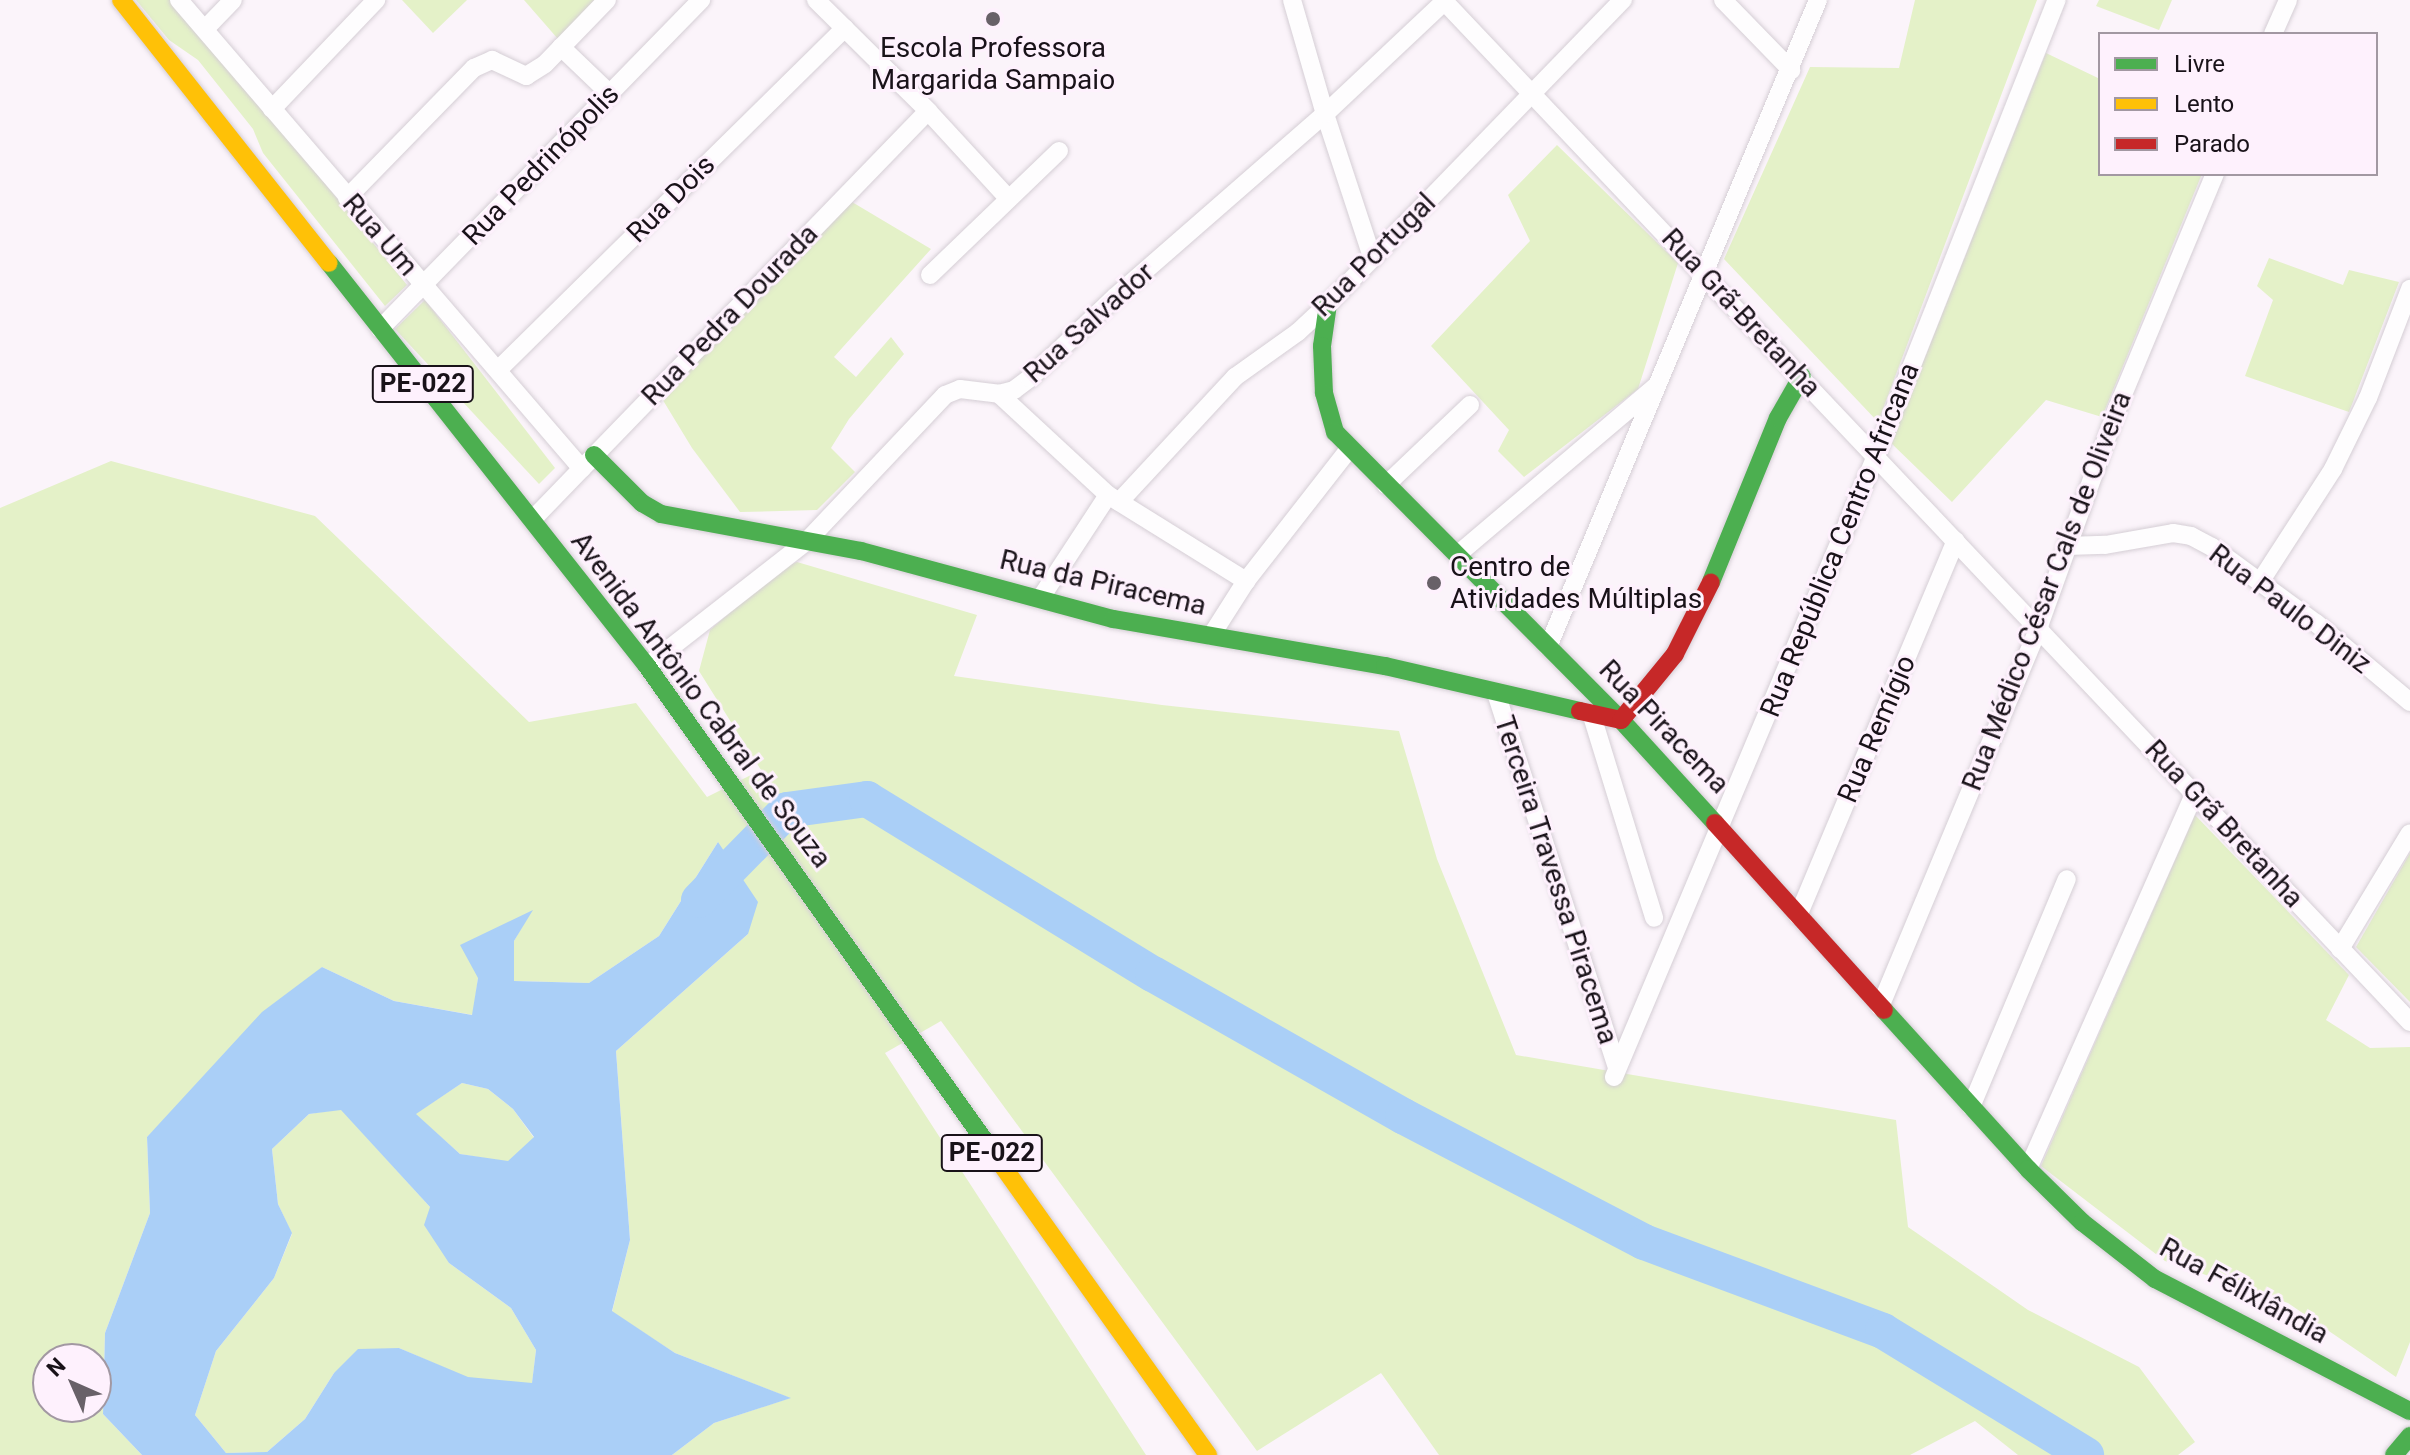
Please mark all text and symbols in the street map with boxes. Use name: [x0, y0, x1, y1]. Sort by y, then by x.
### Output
marker: Escola Professora Margarida Sampaio: [984, 10, 1002, 28]
place label: Escola Professora Margarida Sampaio: [871, 31, 1115, 97]
legend: [2098, 32, 2378, 176]
text: Livre: [2174, 50, 2225, 78]
street label: Rua Pedrinópolis: [456, 78, 626, 252]
text: Lento: [2174, 90, 2234, 118]
text: Parado: [2174, 130, 2250, 158]
street label: Rua Dois: [620, 148, 722, 250]
street label: Rua Portugal: [1305, 186, 1443, 324]
street label: Rua Um: [335, 187, 425, 283]
street label: Rua Pedra Dourada: [635, 217, 825, 413]
street label: Rua Grã-Bretanha: [1654, 222, 1828, 404]
street label: Rua Salvador: [1017, 256, 1161, 390]
street label: Rua República Centro Africana: [1753, 358, 1927, 722]
road number: PE-022: [371, 362, 475, 406]
street label: Rua Médico César Cals de Oliveira: [1955, 387, 2139, 795]
street label: Avenida Antônio Cabral de Souza: [564, 526, 838, 874]
street label: Rua Paulo Diniz: [2202, 537, 2378, 681]
street label: Rua da Piracema: [997, 543, 1209, 623]
place label: Centro de Atividades Múltiplas: [1450, 550, 1702, 616]
marker: Centro de Atividades Múltiplas: [1425, 574, 1443, 592]
street label: Rua Remígio: [1831, 650, 1923, 808]
street label: Rua Piracema: [1592, 653, 1736, 801]
street label: Terceira Travessa Piracema: [1487, 711, 1625, 1049]
street label: Rua Grã Bretanha: [2138, 733, 2310, 915]
road number: PE-022: [940, 1131, 1044, 1175]
street label: Rua Félixlândia: [2154, 1231, 2334, 1351]
north arrow: [32, 1343, 112, 1423]
text: N: [42, 1353, 70, 1381]

